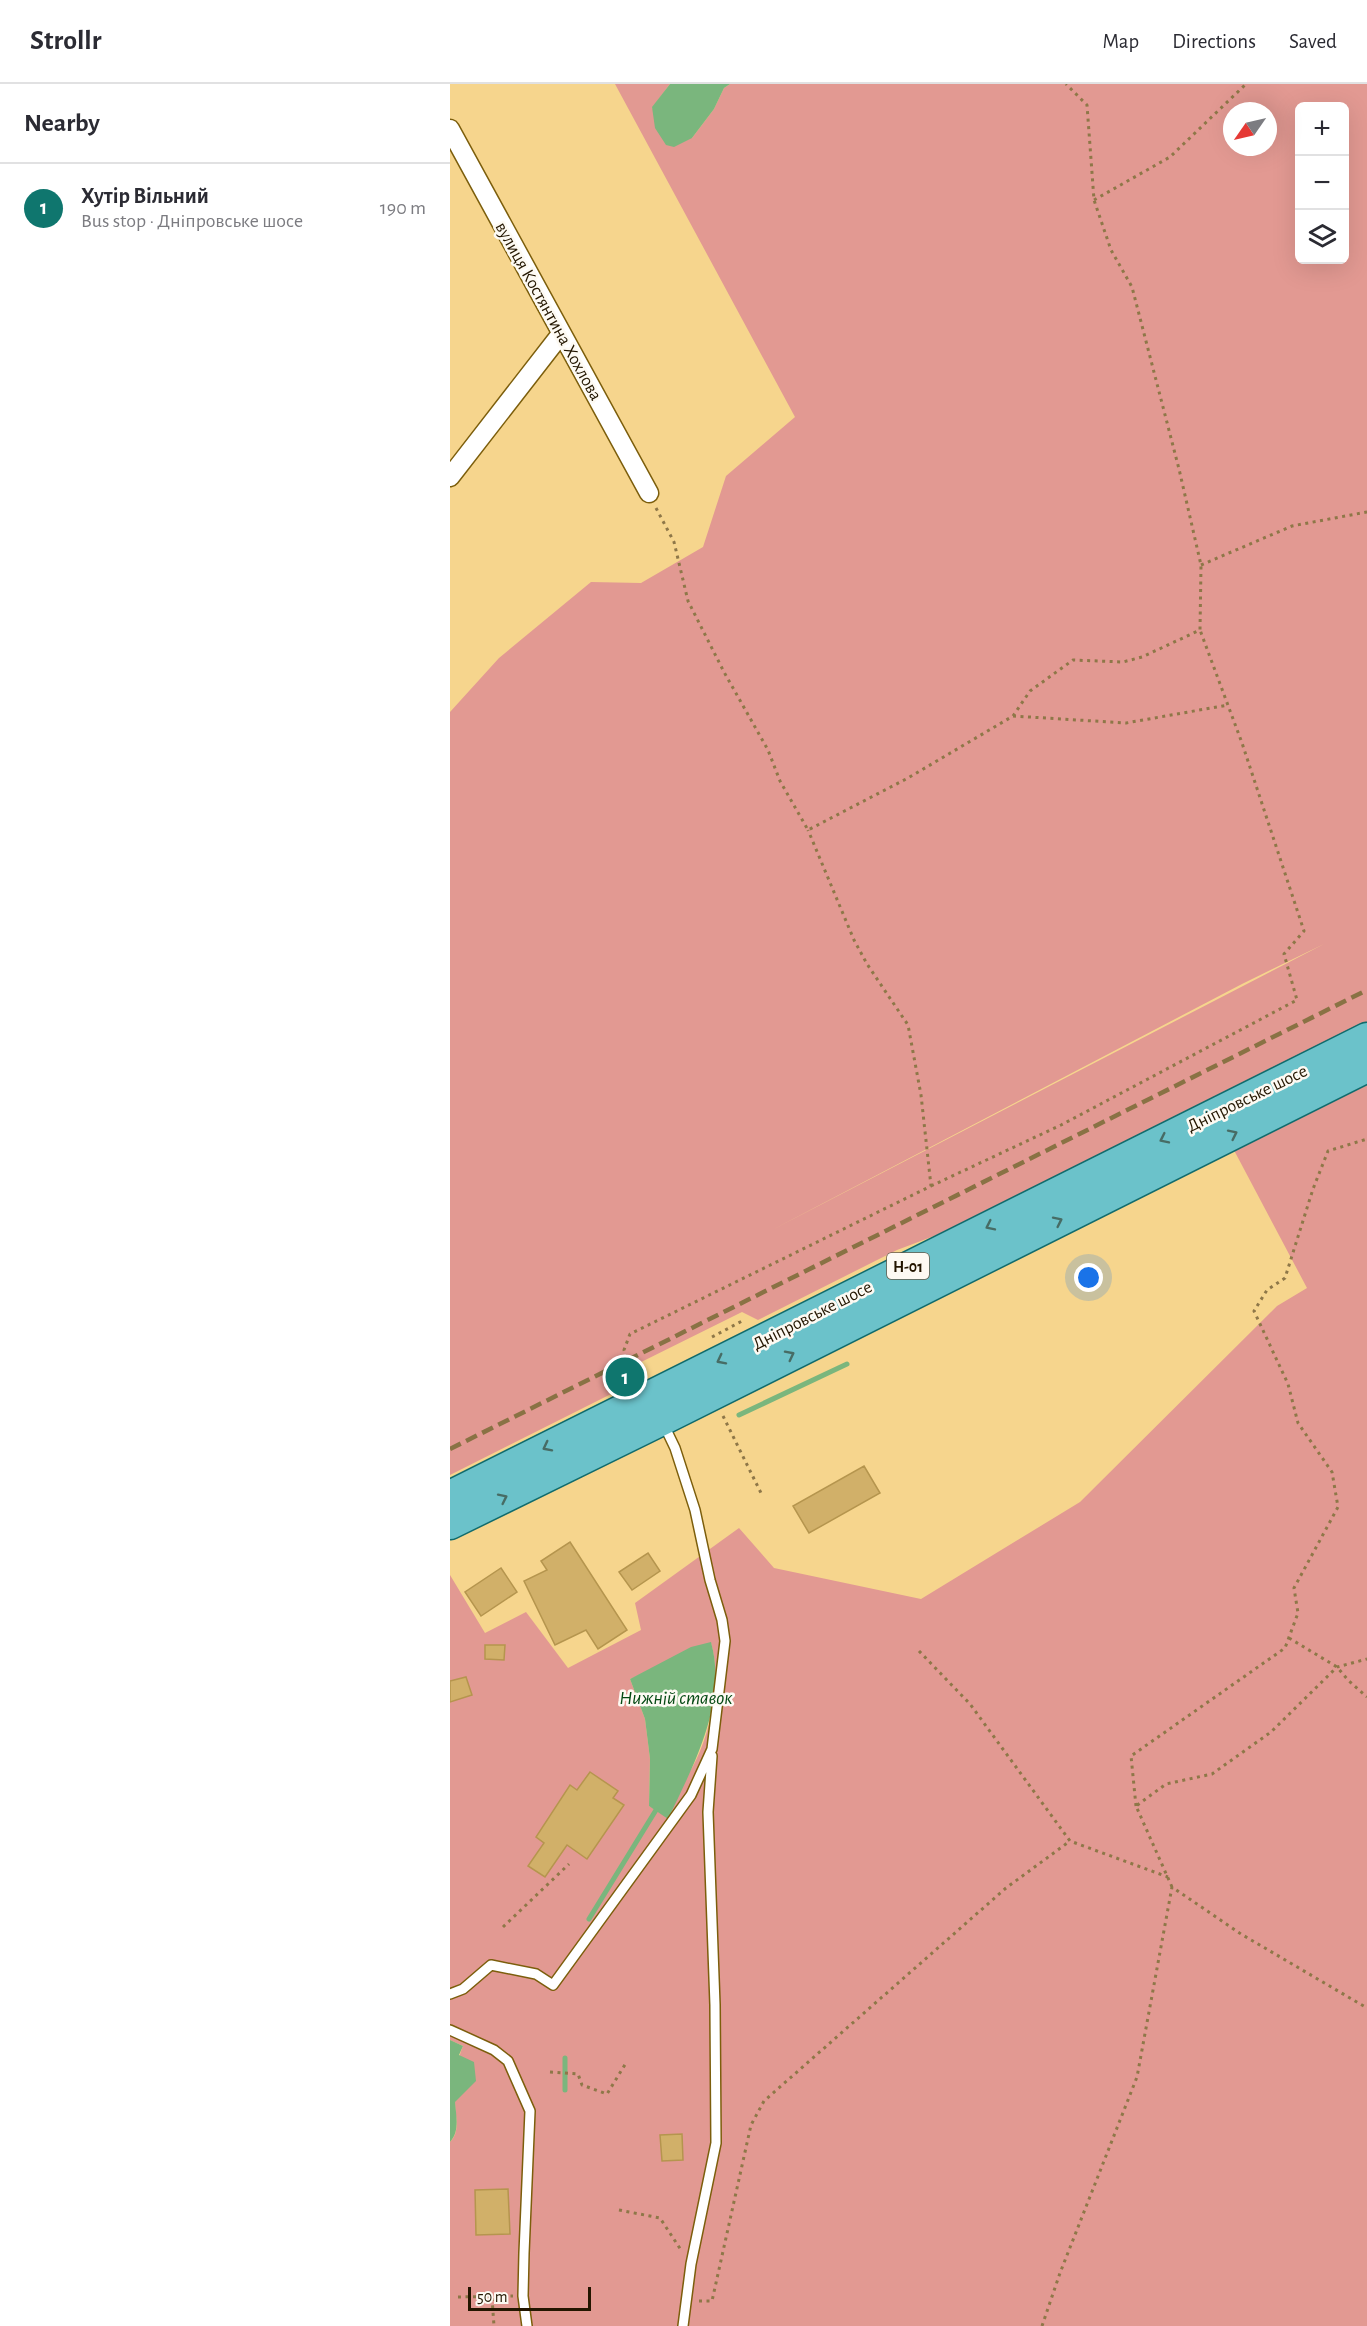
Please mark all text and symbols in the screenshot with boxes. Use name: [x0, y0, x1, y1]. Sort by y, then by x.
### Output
text: Strollr: [30, 27, 101, 55]
text: Map: [1103, 31, 1139, 52]
text: Directions: [1172, 31, 1256, 52]
text: Saved: [1289, 31, 1337, 52]
north arrow: [1223, 102, 1277, 156]
map controls: [1295, 102, 1349, 264]
button: +: [1295, 102, 1349, 156]
text: Nearby: [24, 110, 100, 136]
button: −: [1295, 156, 1349, 210]
text: Хутір Вільний: [81, 185, 209, 207]
text: 1: [40, 198, 47, 218]
text: 190 m: [380, 198, 426, 218]
button: layers: [1295, 210, 1349, 264]
text: Bus stop · Дніпровське шосе: [81, 211, 303, 231]
street label: вулиця Костянтина Хохлова: [492, 219, 605, 404]
street label: Дніпровське шосе: [1184, 1062, 1310, 1136]
one-way arrow: [1227, 1130, 1237, 1141]
one-way arrow: [1160, 1132, 1171, 1143]
one-way arrow: [1052, 1217, 1063, 1228]
one-way arrow: [985, 1219, 996, 1230]
road number: Н-01: [887, 1253, 929, 1279]
your location: [1074, 1263, 1103, 1292]
street label: Дніпровське шосе: [750, 1278, 875, 1354]
one-way arrow: [784, 1351, 794, 1362]
one-way arrow: [717, 1353, 728, 1364]
pin: 1: [606, 1354, 645, 1400]
one-way arrow: [542, 1440, 553, 1452]
one-way arrow: [496, 1493, 507, 1505]
water label: Нижній ставок: [619, 1688, 733, 1708]
scale bar: [468, 2284, 591, 2312]
text: 50 m: [477, 2289, 508, 2305]

